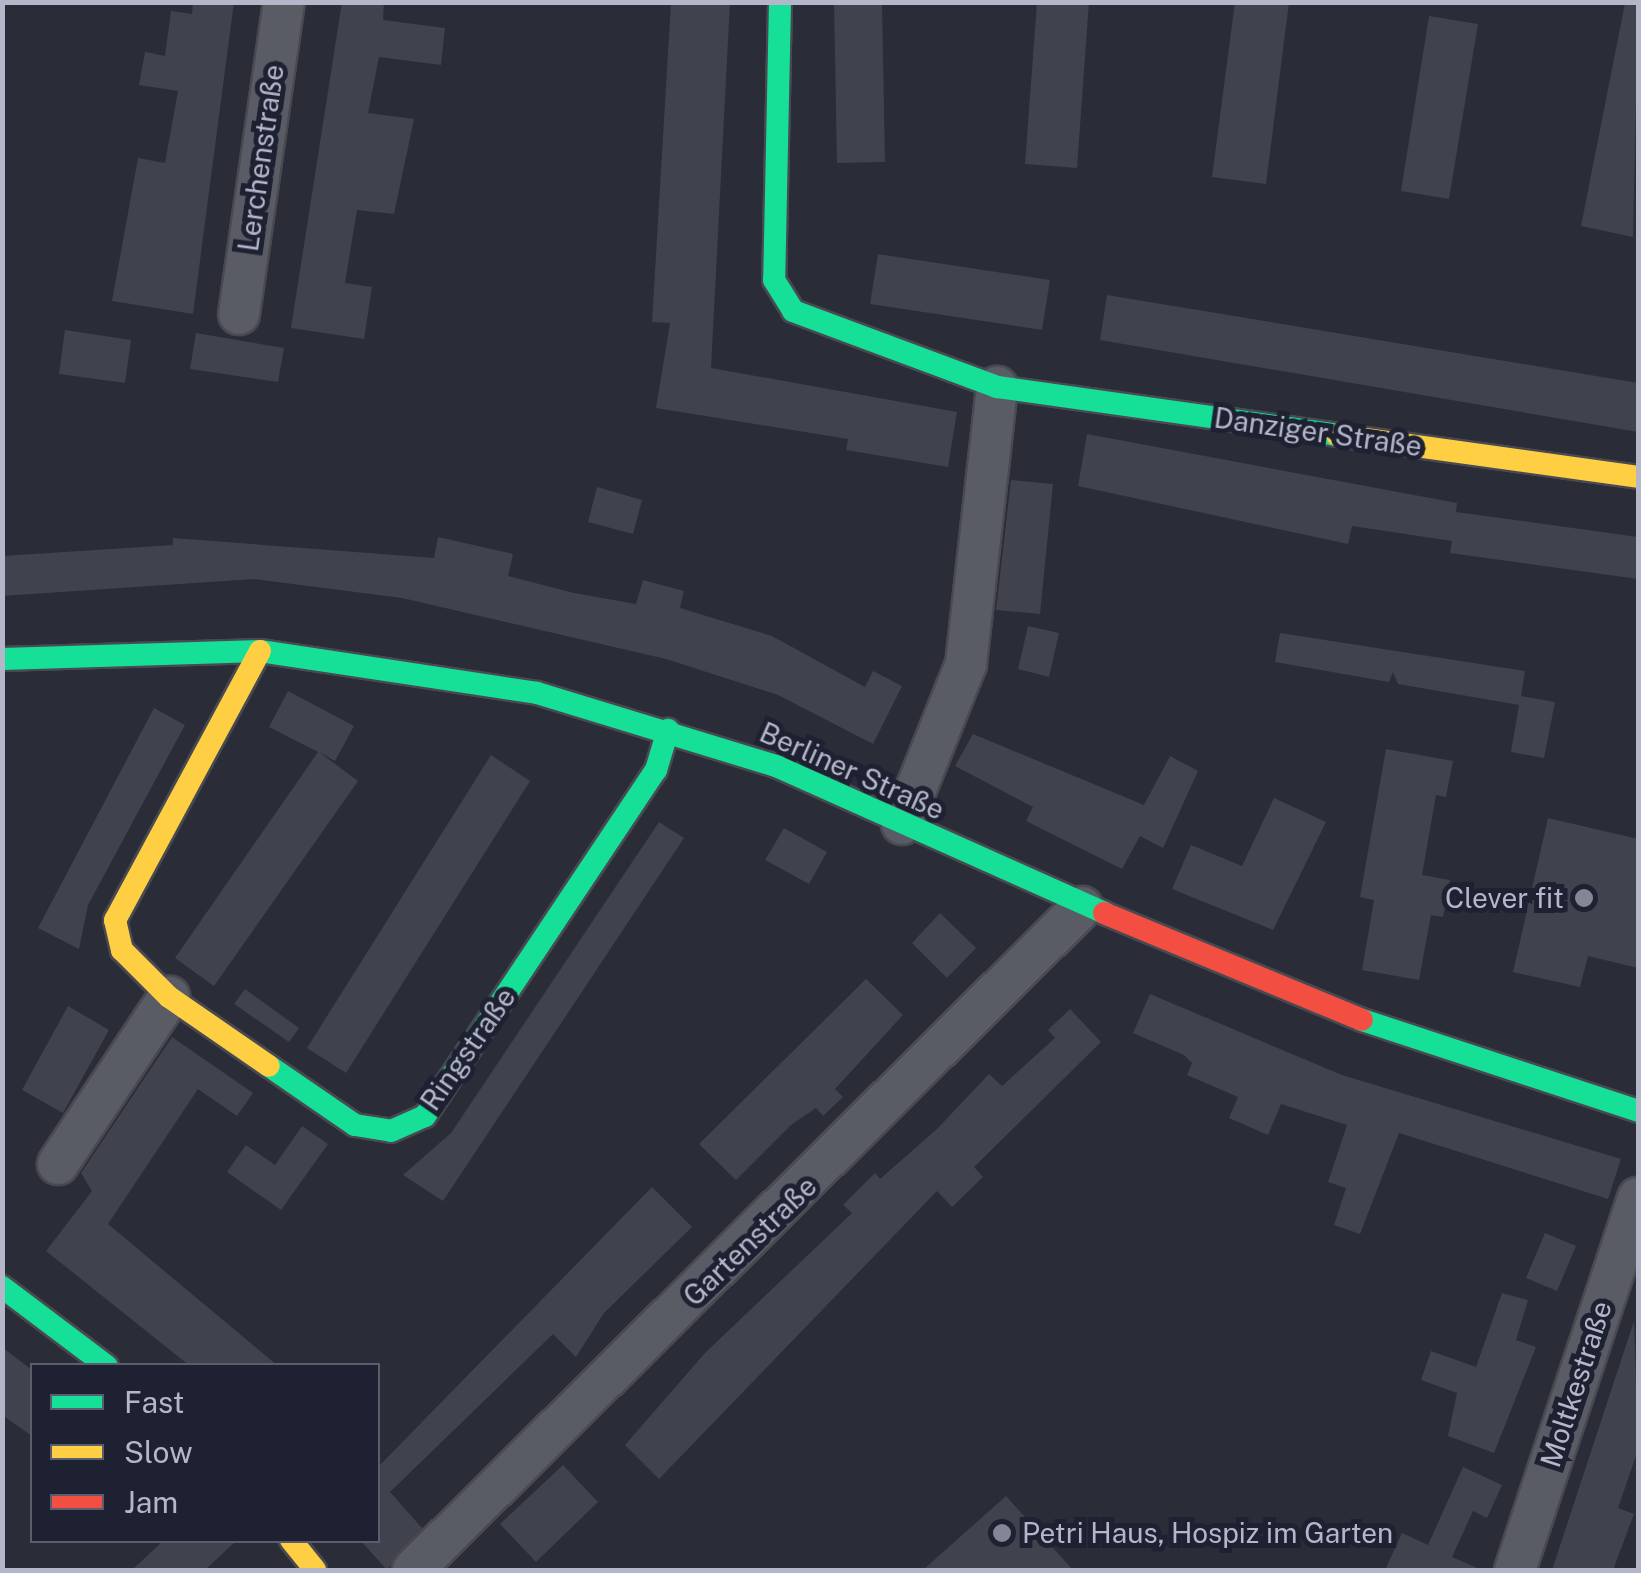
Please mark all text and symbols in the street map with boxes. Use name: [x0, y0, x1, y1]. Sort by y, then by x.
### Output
street label: Lerchenstraße: [231, 62, 291, 254]
street label: Danziger Straße: [1212, 401, 1424, 463]
street label: Berliner Straße: [755, 715, 949, 827]
place label: Clever fit: [1445, 881, 1564, 915]
marker: Clever fit: [1573, 887, 1595, 909]
street label: Ringstraße: [414, 981, 522, 1117]
street label: Gartenstraße: [676, 1169, 824, 1313]
street label: Moltkestraße: [1533, 1297, 1619, 1471]
legend: [30, 1363, 380, 1543]
text: Fast: [124, 1384, 184, 1420]
text: Slow: [124, 1434, 193, 1470]
text: Jam: [124, 1484, 178, 1520]
place label: Petri Haus, Hospiz im Garten: [1022, 1516, 1393, 1550]
marker: Petri Haus, Hospiz im Garten: [991, 1522, 1013, 1544]

